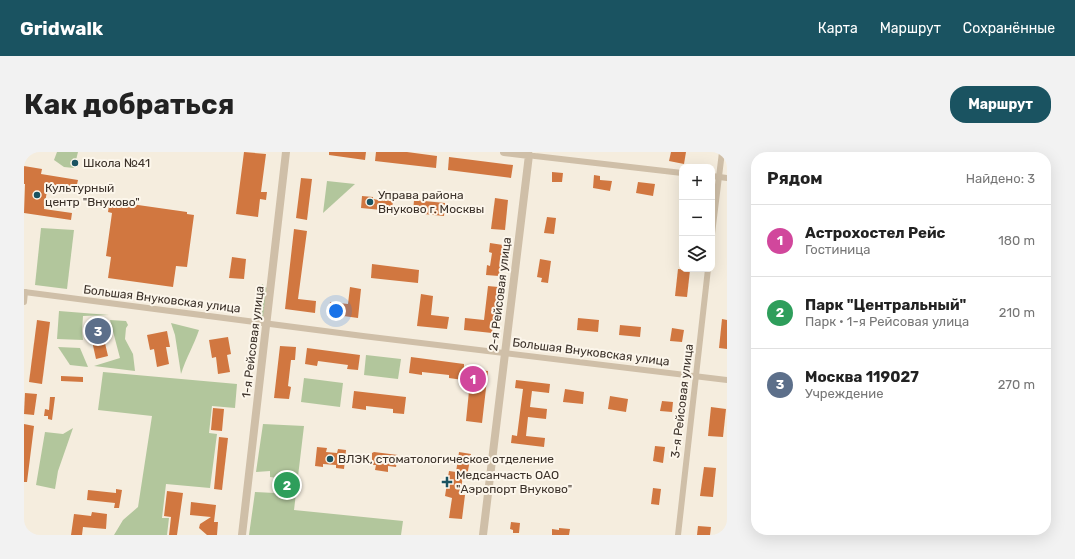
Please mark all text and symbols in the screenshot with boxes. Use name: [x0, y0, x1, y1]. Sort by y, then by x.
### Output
text: Gridwalk: [20, 17, 103, 40]
text: Карта: [818, 20, 858, 37]
text: Маршрут: [880, 20, 941, 37]
text: Сохранённые: [963, 20, 1055, 37]
button: Маршрут: [950, 86, 1051, 123]
text: Как добраться: [24, 88, 234, 121]
place label: Школа №41: [83, 156, 150, 170]
marker: Школа №41: [70, 158, 80, 168]
map controls: [679, 164, 715, 272]
button: +: [679, 164, 715, 200]
text: Рядом: [767, 168, 823, 188]
text: Найдено: 3: [966, 171, 1035, 186]
place label: Культурный центр "Внуково": [45, 181, 140, 209]
place label: Управа района Внуково г. Москвы: [378, 188, 484, 216]
marker: Культурный центр "Внуково": [32, 190, 42, 200]
marker: Управа района Внуково г. Москвы: [365, 197, 375, 207]
button: −: [679, 200, 715, 236]
text: Астрохостел Рейс: [805, 224, 945, 242]
text: 1: [777, 233, 783, 248]
text: 180 m: [998, 233, 1035, 248]
street label: 2-я Рейсовая улица: [486, 236, 514, 352]
button: layers: [679, 236, 715, 272]
text: Гостиница: [805, 242, 870, 257]
street label: Большая Внуковская улица: [83, 282, 241, 316]
street label: 1-я Рейсовая улица: [239, 285, 267, 399]
text: Парк "Центральный": [805, 296, 966, 314]
your location: [326, 301, 346, 321]
text: 2: [776, 305, 784, 320]
text: 210 m: [999, 305, 1035, 320]
text: Парк · 1-я Рейсовая улица: [805, 314, 969, 329]
pin: 3: [85, 316, 111, 346]
street label: Большая Внуковская улица: [512, 335, 670, 369]
street label: 3-я Рейсовая улица: [668, 343, 696, 459]
pin: 1: [460, 364, 486, 394]
text: Москва 119027: [805, 368, 919, 386]
text: 3: [776, 377, 784, 392]
text: 270 m: [998, 377, 1035, 392]
text: Учреждение: [805, 386, 883, 401]
place label: ВЛЭК, стоматологическое отделение: [338, 452, 554, 466]
marker: ВЛЭК, стоматологическое отделение: [325, 454, 335, 464]
place label: Медсанчасть ОАО "Аэропорт Внуково": [456, 468, 572, 496]
pin: 2: [274, 470, 300, 500]
marker: Медсанчасть ОАО "Аэропорт Внуково": [441, 476, 453, 488]

